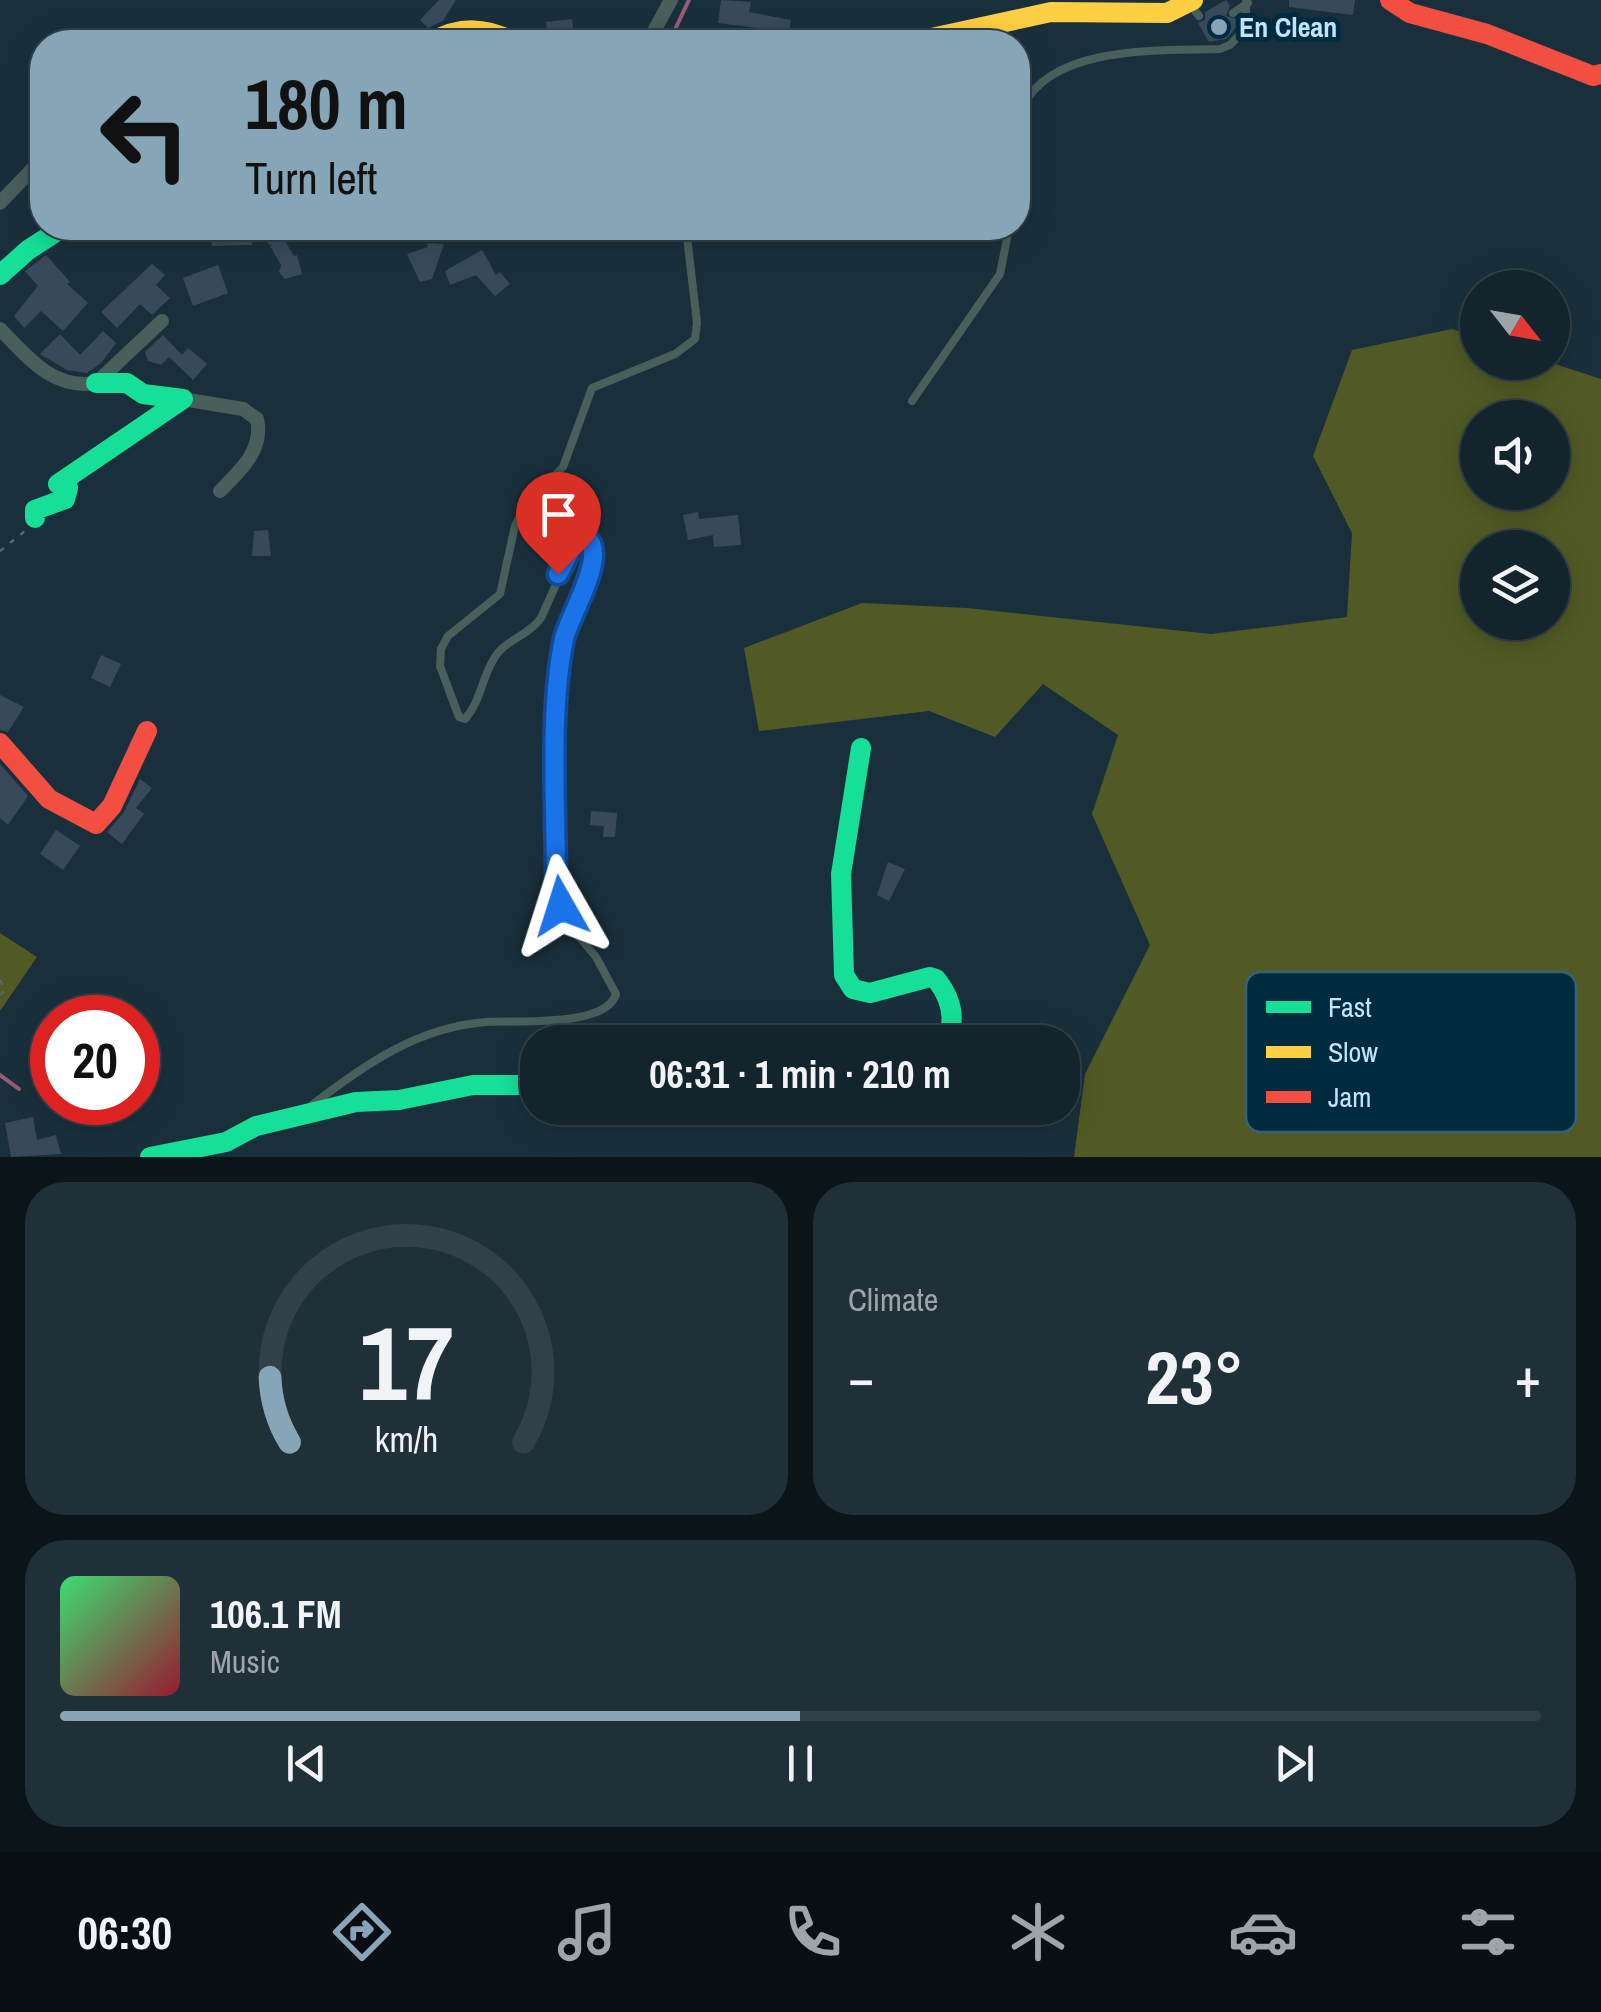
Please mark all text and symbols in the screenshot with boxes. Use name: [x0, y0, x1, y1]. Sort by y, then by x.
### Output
place label: En Clean: [1239, 8, 1337, 46]
marker: En Clean: [1208, 16, 1230, 38]
text: 180 m: [245, 57, 408, 151]
icon: left: [80, 70, 210, 200]
text: Turn left: [245, 147, 377, 208]
north arrow: [1460, 270, 1570, 380]
map controls: [1460, 270, 1570, 640]
button: sound: [1460, 400, 1570, 510]
pin: [516, 472, 601, 575]
icon: arrive: [531, 487, 586, 542]
button: layers: [1460, 530, 1570, 640]
position arrow: [509, 854, 613, 958]
legend: [1246, 972, 1576, 1132]
text: Fast: [1328, 988, 1372, 1026]
speed limit sign: 20: [30, 995, 160, 1125]
text: Slow: [1328, 1033, 1378, 1071]
text: 06:31 · 1 min · 210 m: [649, 1049, 951, 1100]
text: Jam: [1328, 1078, 1371, 1116]
text: Climate: [848, 1278, 938, 1321]
text: 17: [359, 1292, 454, 1432]
text: 23°: [1145, 1326, 1244, 1427]
text: −: [848, 1340, 874, 1414]
text: +: [1515, 1340, 1541, 1414]
text: km/h: [375, 1415, 438, 1463]
text: 106.1 FM: [210, 1589, 342, 1640]
text: Music: [210, 1640, 280, 1683]
icon: previous: [279, 1736, 334, 1791]
icon: pause: [773, 1736, 828, 1791]
icon: next: [1267, 1736, 1322, 1791]
icon: directions: [327, 1897, 397, 1967]
icon: music: [552, 1897, 622, 1967]
icon: phone: [778, 1897, 848, 1967]
icon: climate: [1003, 1897, 1073, 1967]
icon: car: [1228, 1897, 1298, 1967]
icon: filters: [1453, 1897, 1523, 1967]
text: 06:30: [78, 1902, 172, 1963]

